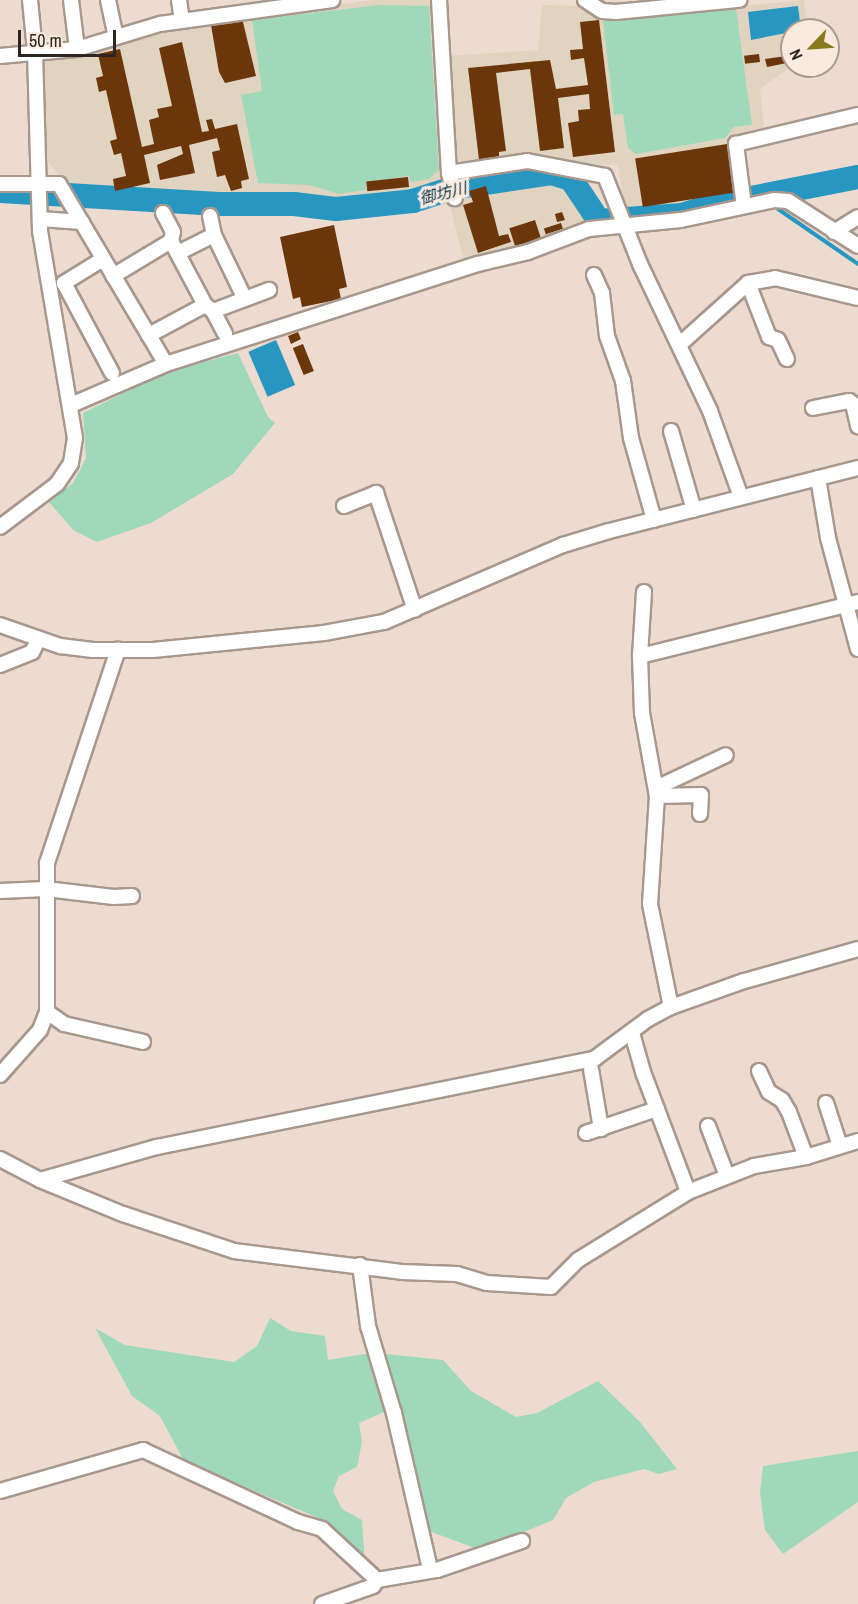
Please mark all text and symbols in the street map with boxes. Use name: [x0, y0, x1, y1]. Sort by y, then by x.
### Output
scale bar: [21, 18, 118, 56]
north arrow: [780, 18, 840, 78]
text: 50 m: [29, 28, 62, 53]
text: N: [784, 46, 807, 64]
water label: 御坊川: [417, 178, 469, 208]

